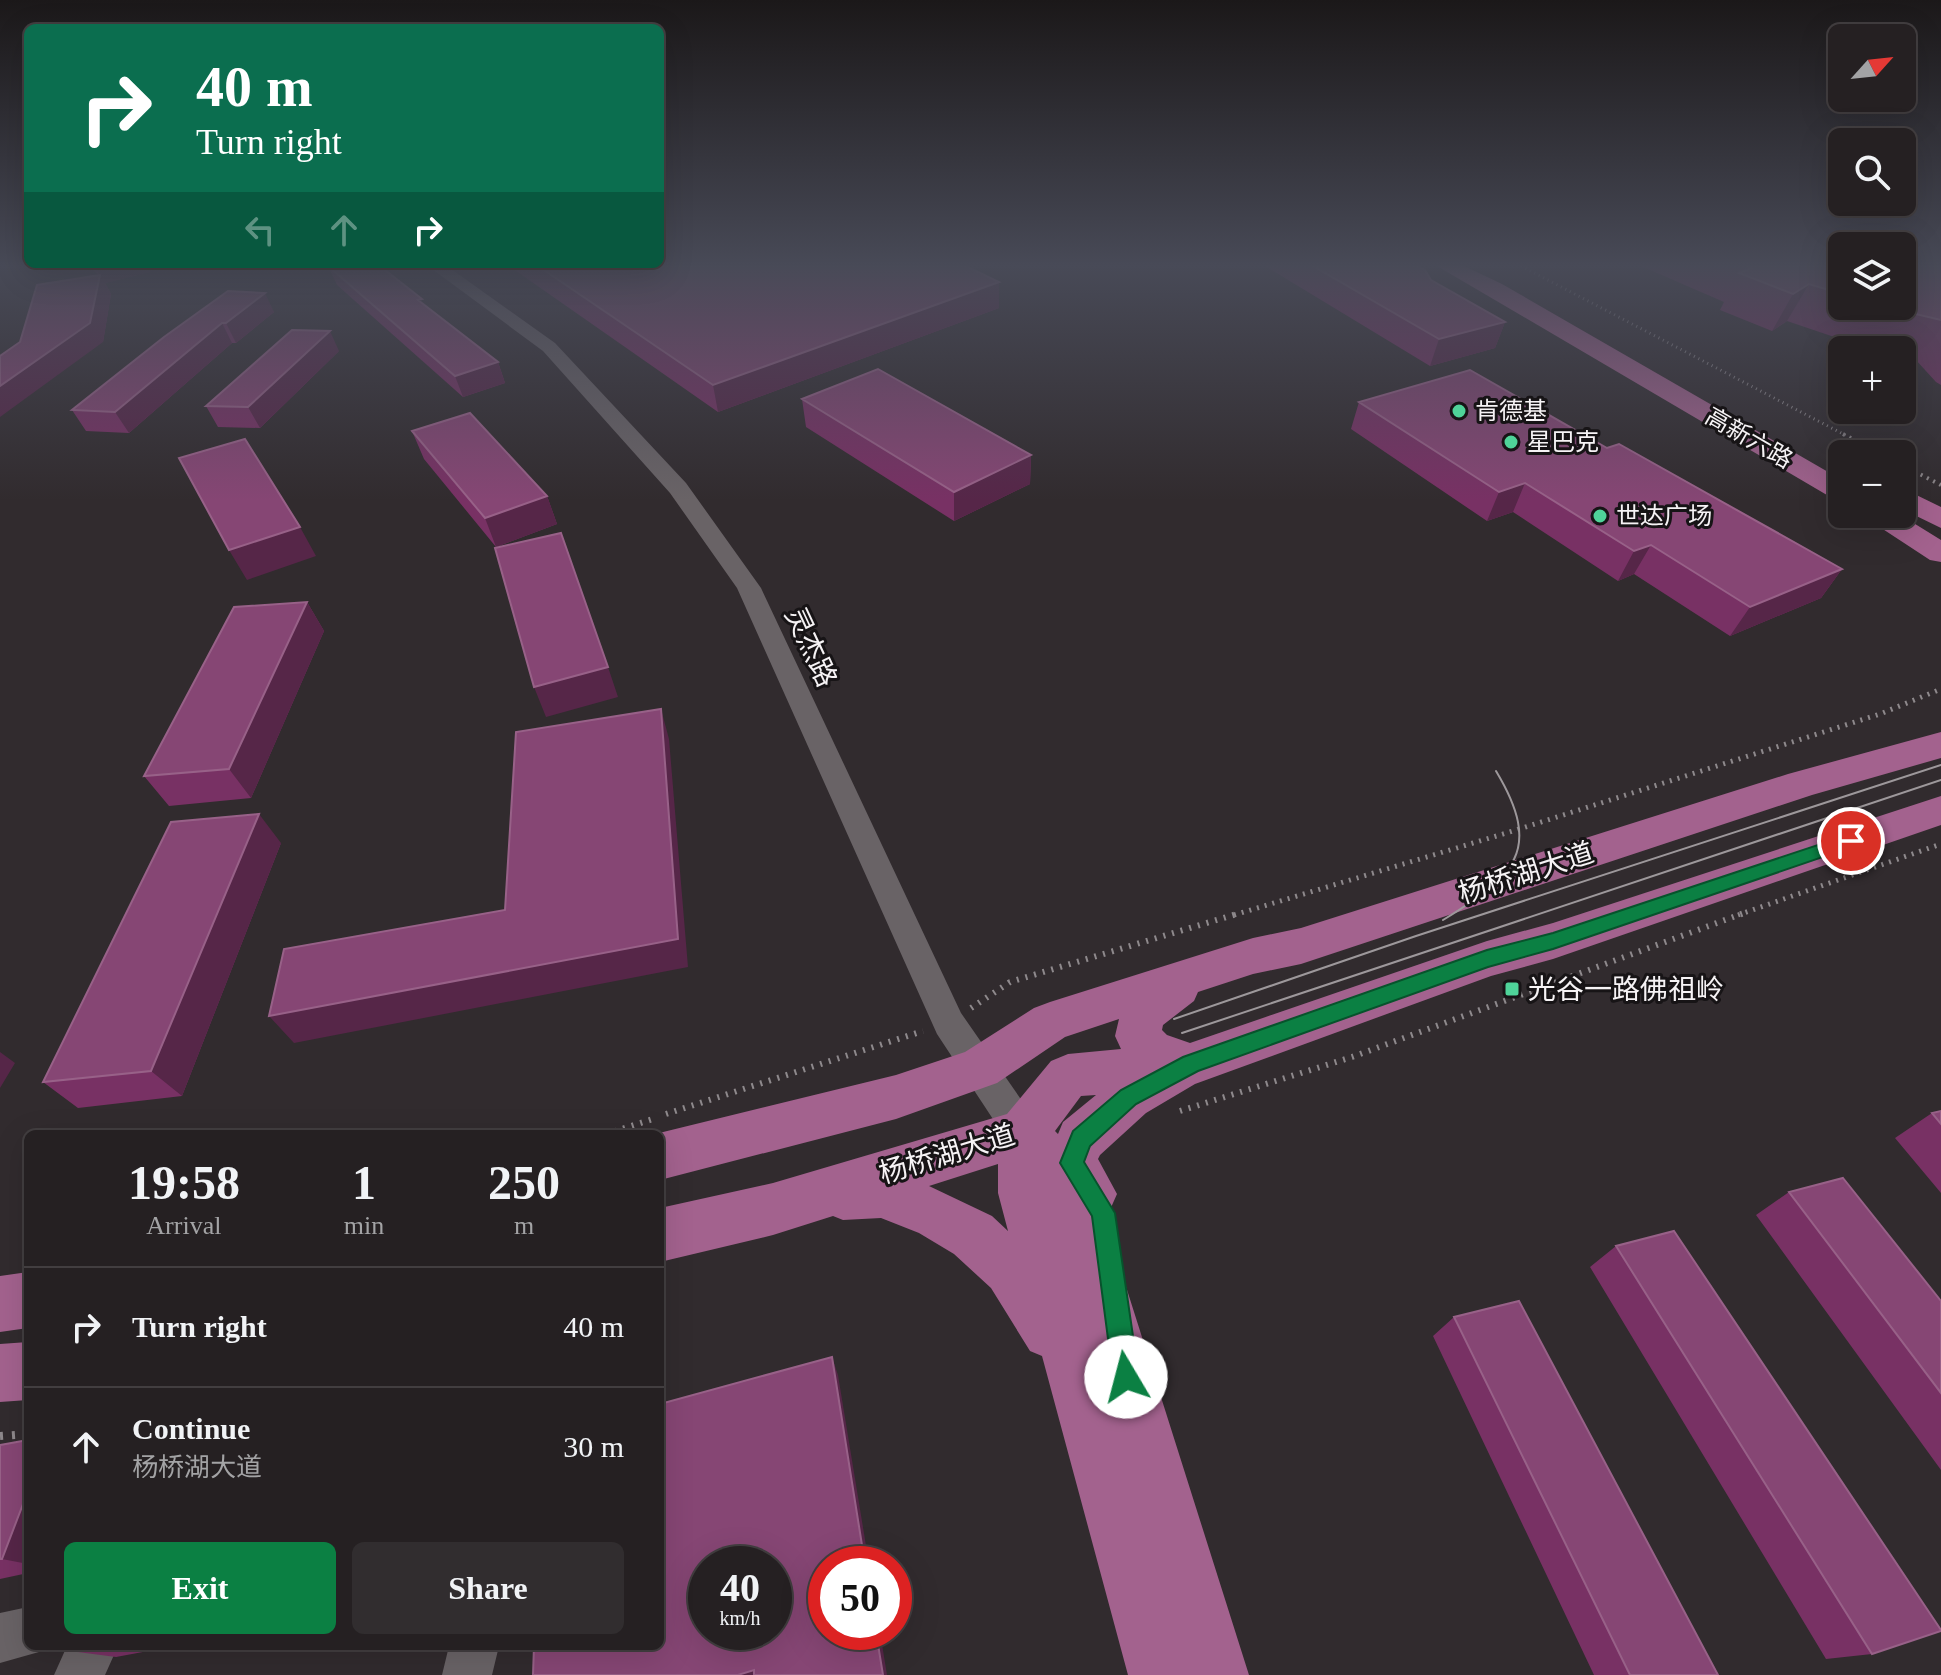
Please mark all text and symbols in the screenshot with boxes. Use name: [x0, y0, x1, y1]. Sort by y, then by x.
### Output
north arrow: [1828, 24, 1916, 112]
map controls: [1828, 24, 1916, 528]
icon: right: [64, 56, 168, 160]
text: 40 m: [196, 56, 313, 118]
text: Turn right: [196, 122, 342, 162]
button: search: [1828, 128, 1916, 216]
icon: left: [238, 208, 282, 252]
icon: ahead: [322, 208, 366, 252]
icon: right: [406, 208, 450, 252]
button: layers: [1828, 232, 1916, 320]
button: +: [1828, 336, 1916, 424]
place label: 肯德基: [1475, 398, 1547, 424]
marker: 肯德基: [1450, 402, 1468, 420]
street label: 高新六路: [1701, 403, 1797, 473]
place label: 星巴克: [1527, 429, 1599, 455]
marker: 星巴克: [1502, 433, 1520, 451]
button: −: [1828, 440, 1916, 528]
place label: 世达广场: [1616, 503, 1712, 529]
marker: 世达广场: [1591, 507, 1609, 525]
street label: 灵杰路: [779, 602, 843, 692]
pin: [1817, 807, 1885, 875]
icon: arrive: [1829, 819, 1873, 863]
street label: 杨桥湖大道: [1455, 837, 1597, 909]
place label: 光谷一路佛祖岭: [1528, 974, 1724, 1005]
marker: 光谷一路佛祖岭: [1503, 980, 1521, 998]
street label: 杨桥湖大道: [876, 1119, 1018, 1189]
text: 19:58: [128, 1156, 240, 1209]
text: 1: [352, 1156, 376, 1209]
text: 250: [488, 1156, 560, 1209]
text: Arrival: [146, 1211, 221, 1240]
text: min: [344, 1211, 384, 1240]
text: m: [514, 1211, 534, 1240]
icon: right: [64, 1305, 108, 1349]
text: Turn right: [132, 1310, 267, 1343]
text: 40 m: [563, 1310, 624, 1343]
position arrow: [1084, 1335, 1168, 1419]
text: Continue: [132, 1412, 250, 1445]
icon: ahead: [64, 1425, 108, 1469]
text: 30 m: [563, 1430, 624, 1463]
text: 杨桥湖大道: [132, 1453, 262, 1482]
button: Exit: [64, 1542, 336, 1634]
button: Share: [352, 1542, 624, 1634]
speed limit sign: 50: [808, 1546, 912, 1650]
text: 40: [720, 1565, 760, 1610]
text: km/h: [719, 1607, 761, 1629]

